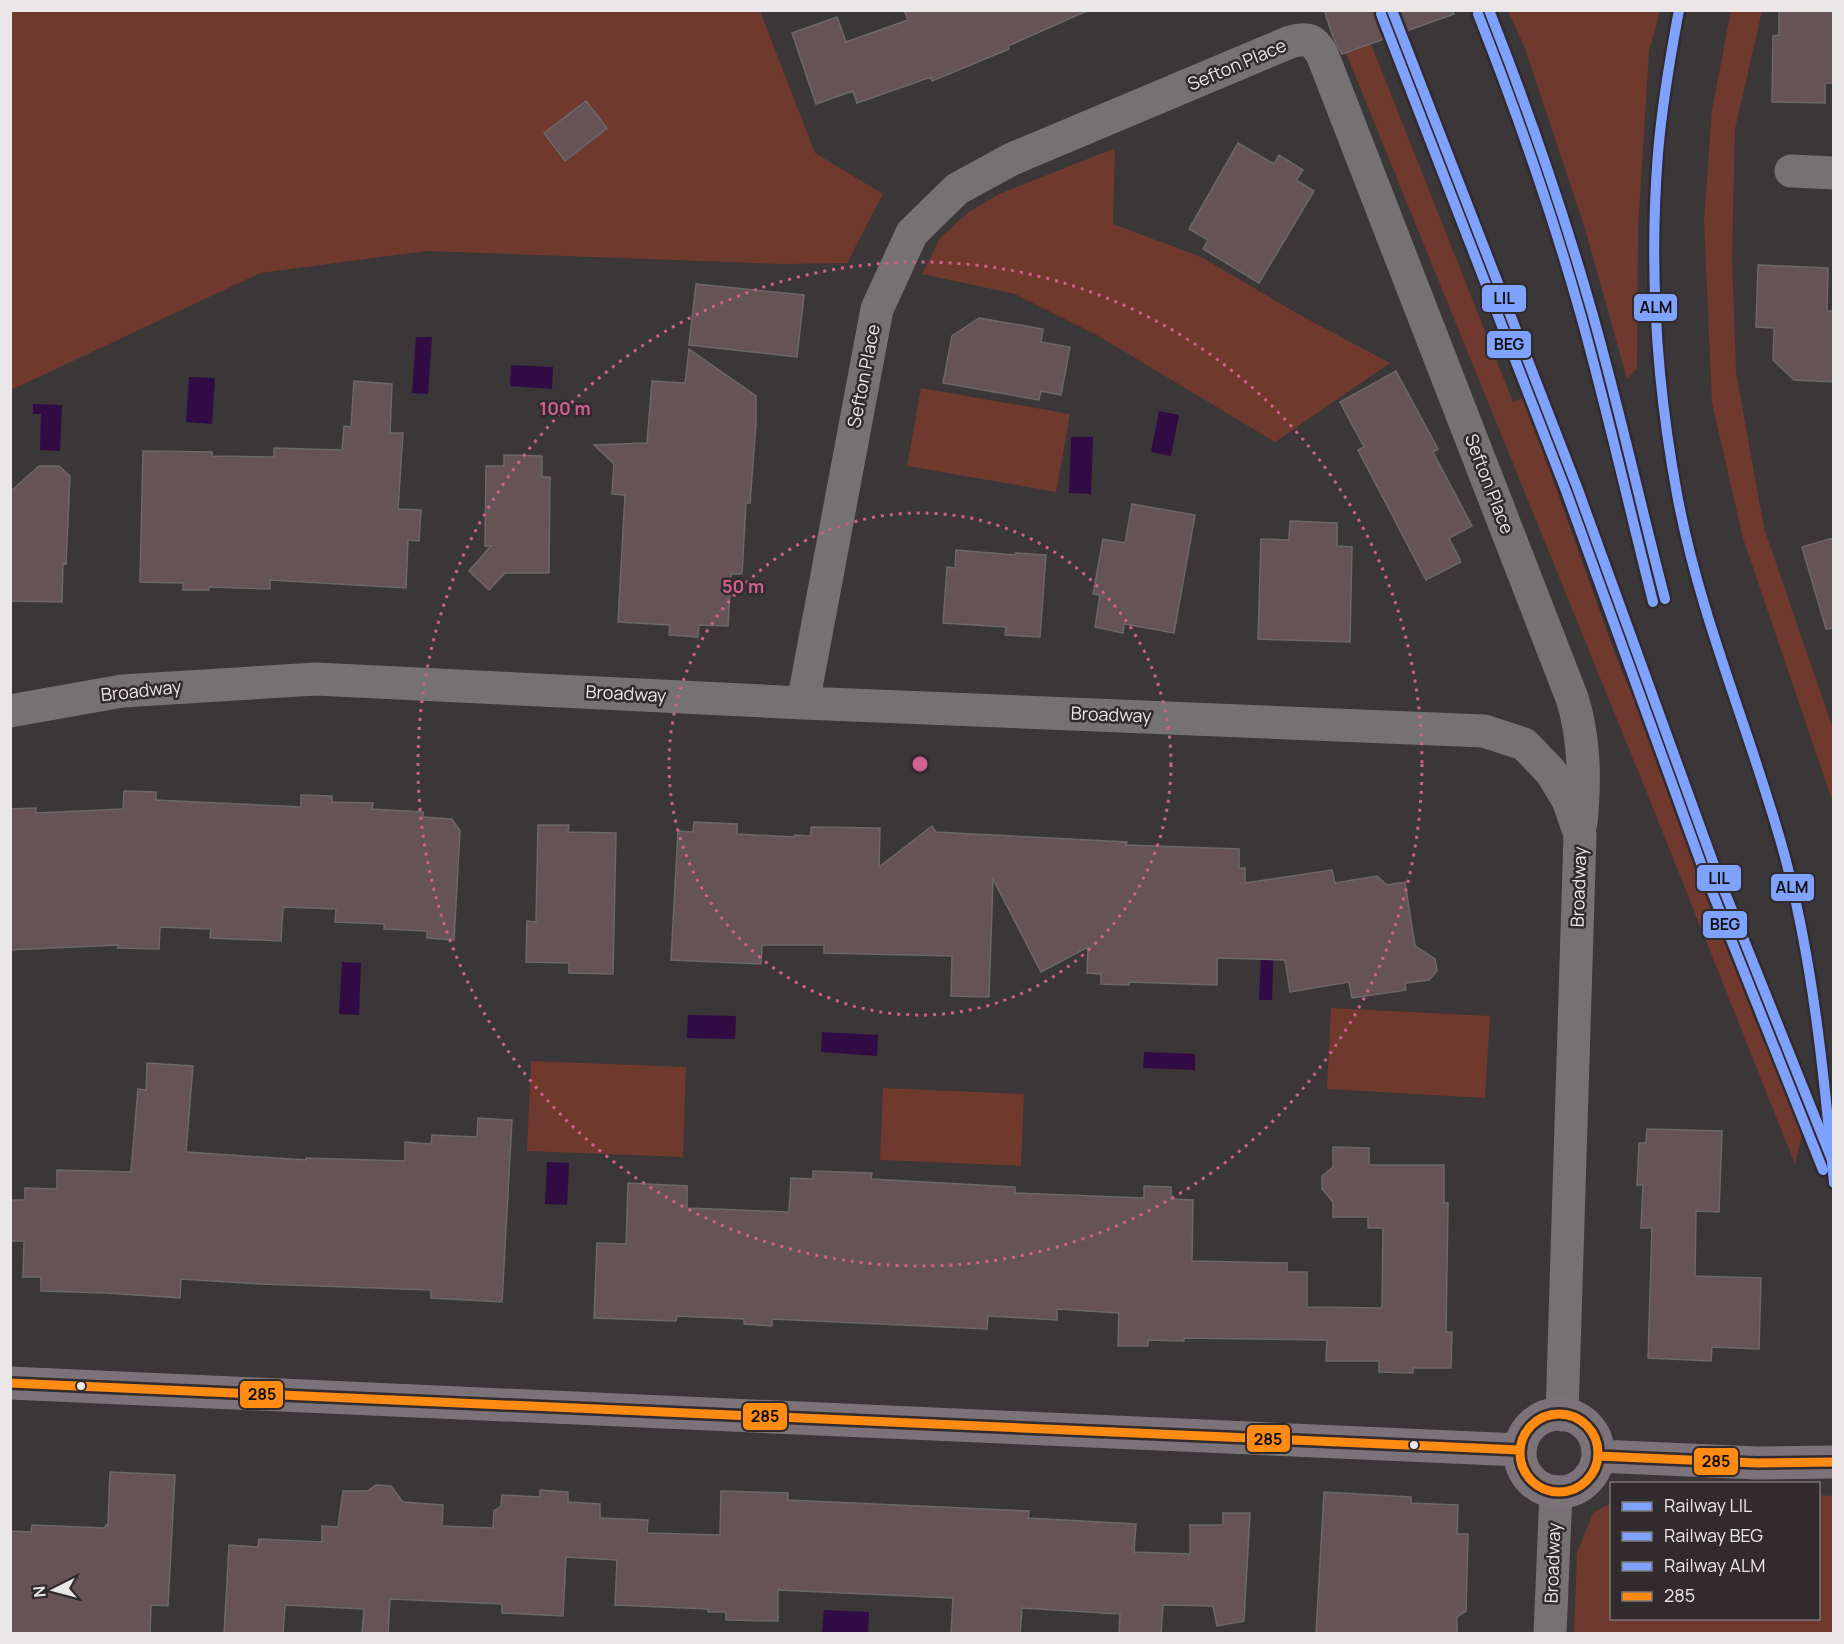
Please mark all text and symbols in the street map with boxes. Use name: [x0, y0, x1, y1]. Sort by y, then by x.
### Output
street label: Sefton Place: [1184, 33, 1290, 96]
line badge: LIL: [1481, 284, 1527, 313]
text: LIL: [1493, 287, 1515, 309]
line badge: ALM: [1633, 293, 1678, 322]
text: ALM: [1640, 296, 1672, 318]
street label: Sefton Place: [841, 322, 885, 430]
line badge: BEG: [1486, 330, 1532, 359]
text: BEG: [1494, 333, 1525, 355]
text: 100 m: [539, 396, 591, 420]
street label: Sefton Place: [1460, 430, 1520, 537]
text: 50 m: [722, 574, 764, 598]
street label: Broadway: [99, 674, 183, 706]
street label: Broadway: [585, 679, 668, 707]
street label: Broadway: [1070, 701, 1152, 727]
centre of rings: [910, 754, 930, 774]
street label: Broadway: [1565, 846, 1591, 928]
line badge: LIL: [1696, 864, 1742, 892]
text: LIL: [1708, 867, 1730, 889]
line badge: ALM: [1770, 873, 1815, 902]
text: ALM: [1776, 876, 1808, 898]
line badge: BEG: [1702, 910, 1748, 939]
text: BEG: [1710, 913, 1741, 935]
unlabelled marker: [75, 1380, 87, 1392]
line badge: 285: [239, 1380, 284, 1409]
text: 285: [248, 1383, 276, 1405]
line badge: 285: [742, 1402, 788, 1431]
text: 285: [751, 1405, 779, 1427]
line badge: 285: [1246, 1424, 1291, 1453]
text: 285: [1254, 1428, 1282, 1450]
unlabelled marker: [1408, 1439, 1420, 1451]
line badge: 285: [1693, 1447, 1739, 1476]
text: 285: [1702, 1450, 1730, 1472]
legend: [1610, 1482, 1820, 1620]
text: Railway LIL: [1664, 1493, 1752, 1517]
street label: Broadway: [1539, 1522, 1565, 1604]
text: Railway BEG: [1664, 1523, 1763, 1547]
text: Railway ALM: [1664, 1553, 1765, 1577]
north arrow: [24, 1560, 84, 1620]
text: 285: [1664, 1583, 1695, 1607]
text: N: [28, 1585, 51, 1598]

